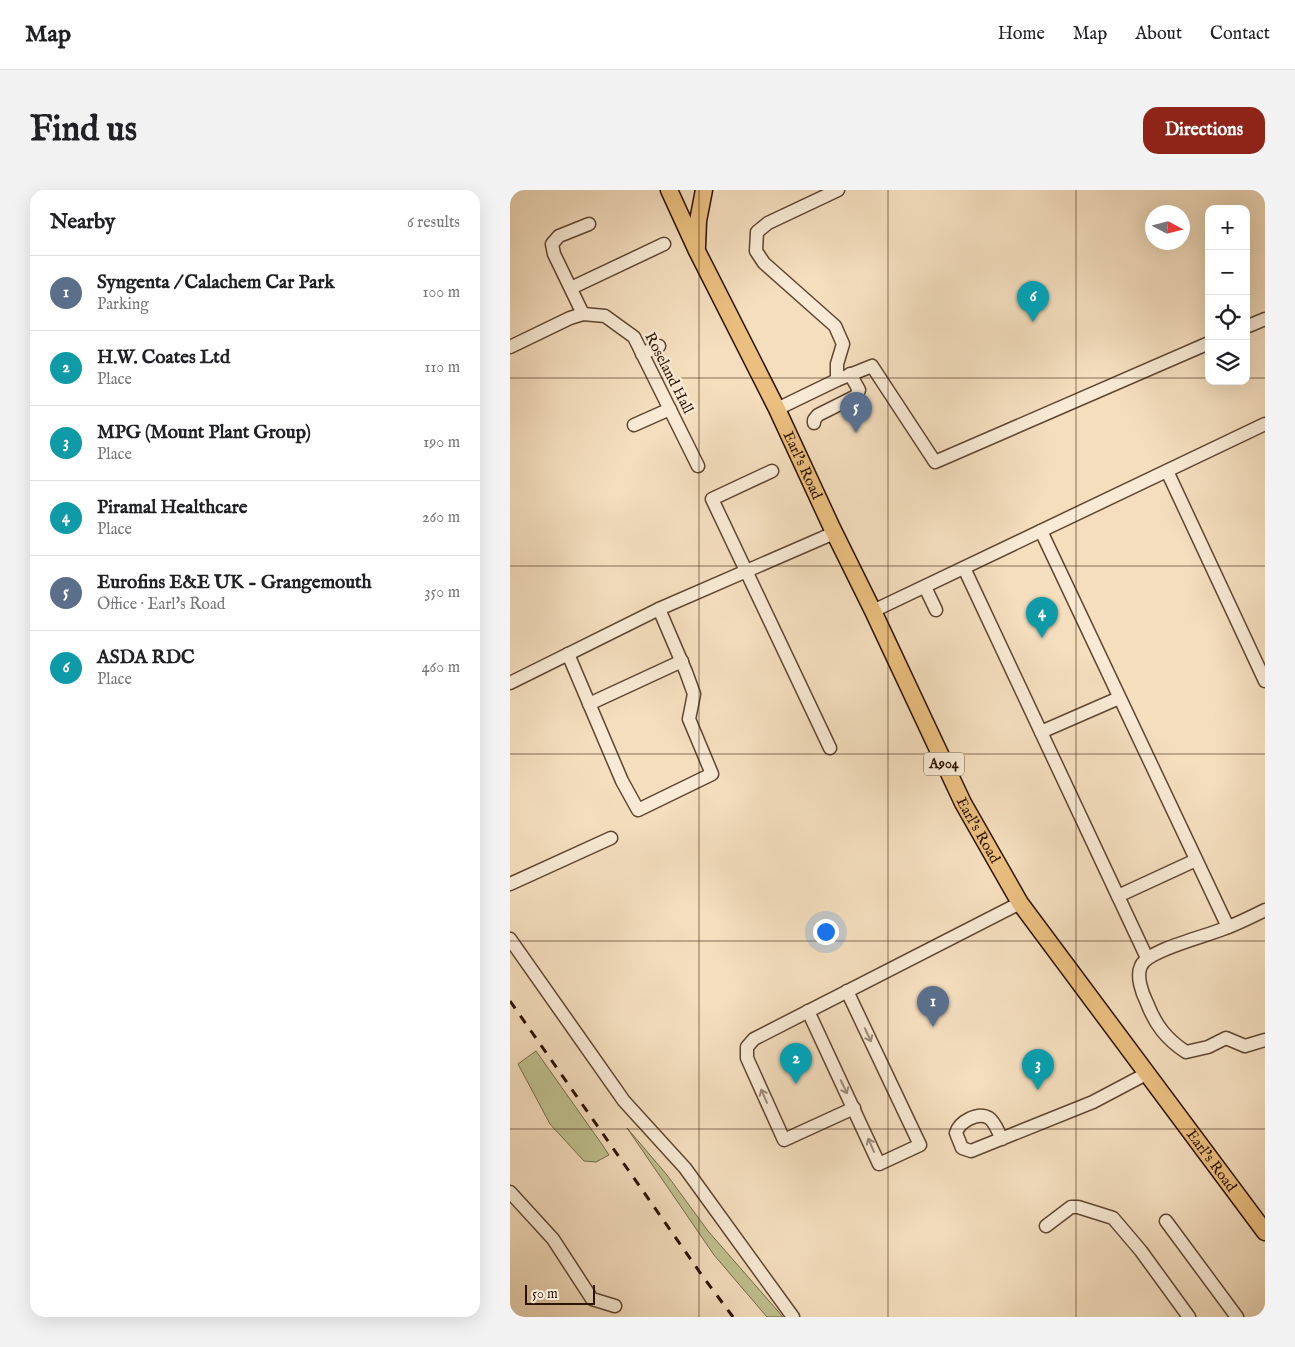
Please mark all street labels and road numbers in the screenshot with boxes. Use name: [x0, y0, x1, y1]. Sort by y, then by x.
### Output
street label: Roseland Hall: [640, 329, 698, 418]
street label: Earl's Road: [779, 428, 827, 503]
road number: A904: [924, 752, 964, 776]
street label: Earl's Road: [952, 794, 1005, 867]
street label: Earl's Road: [1182, 1125, 1242, 1196]

